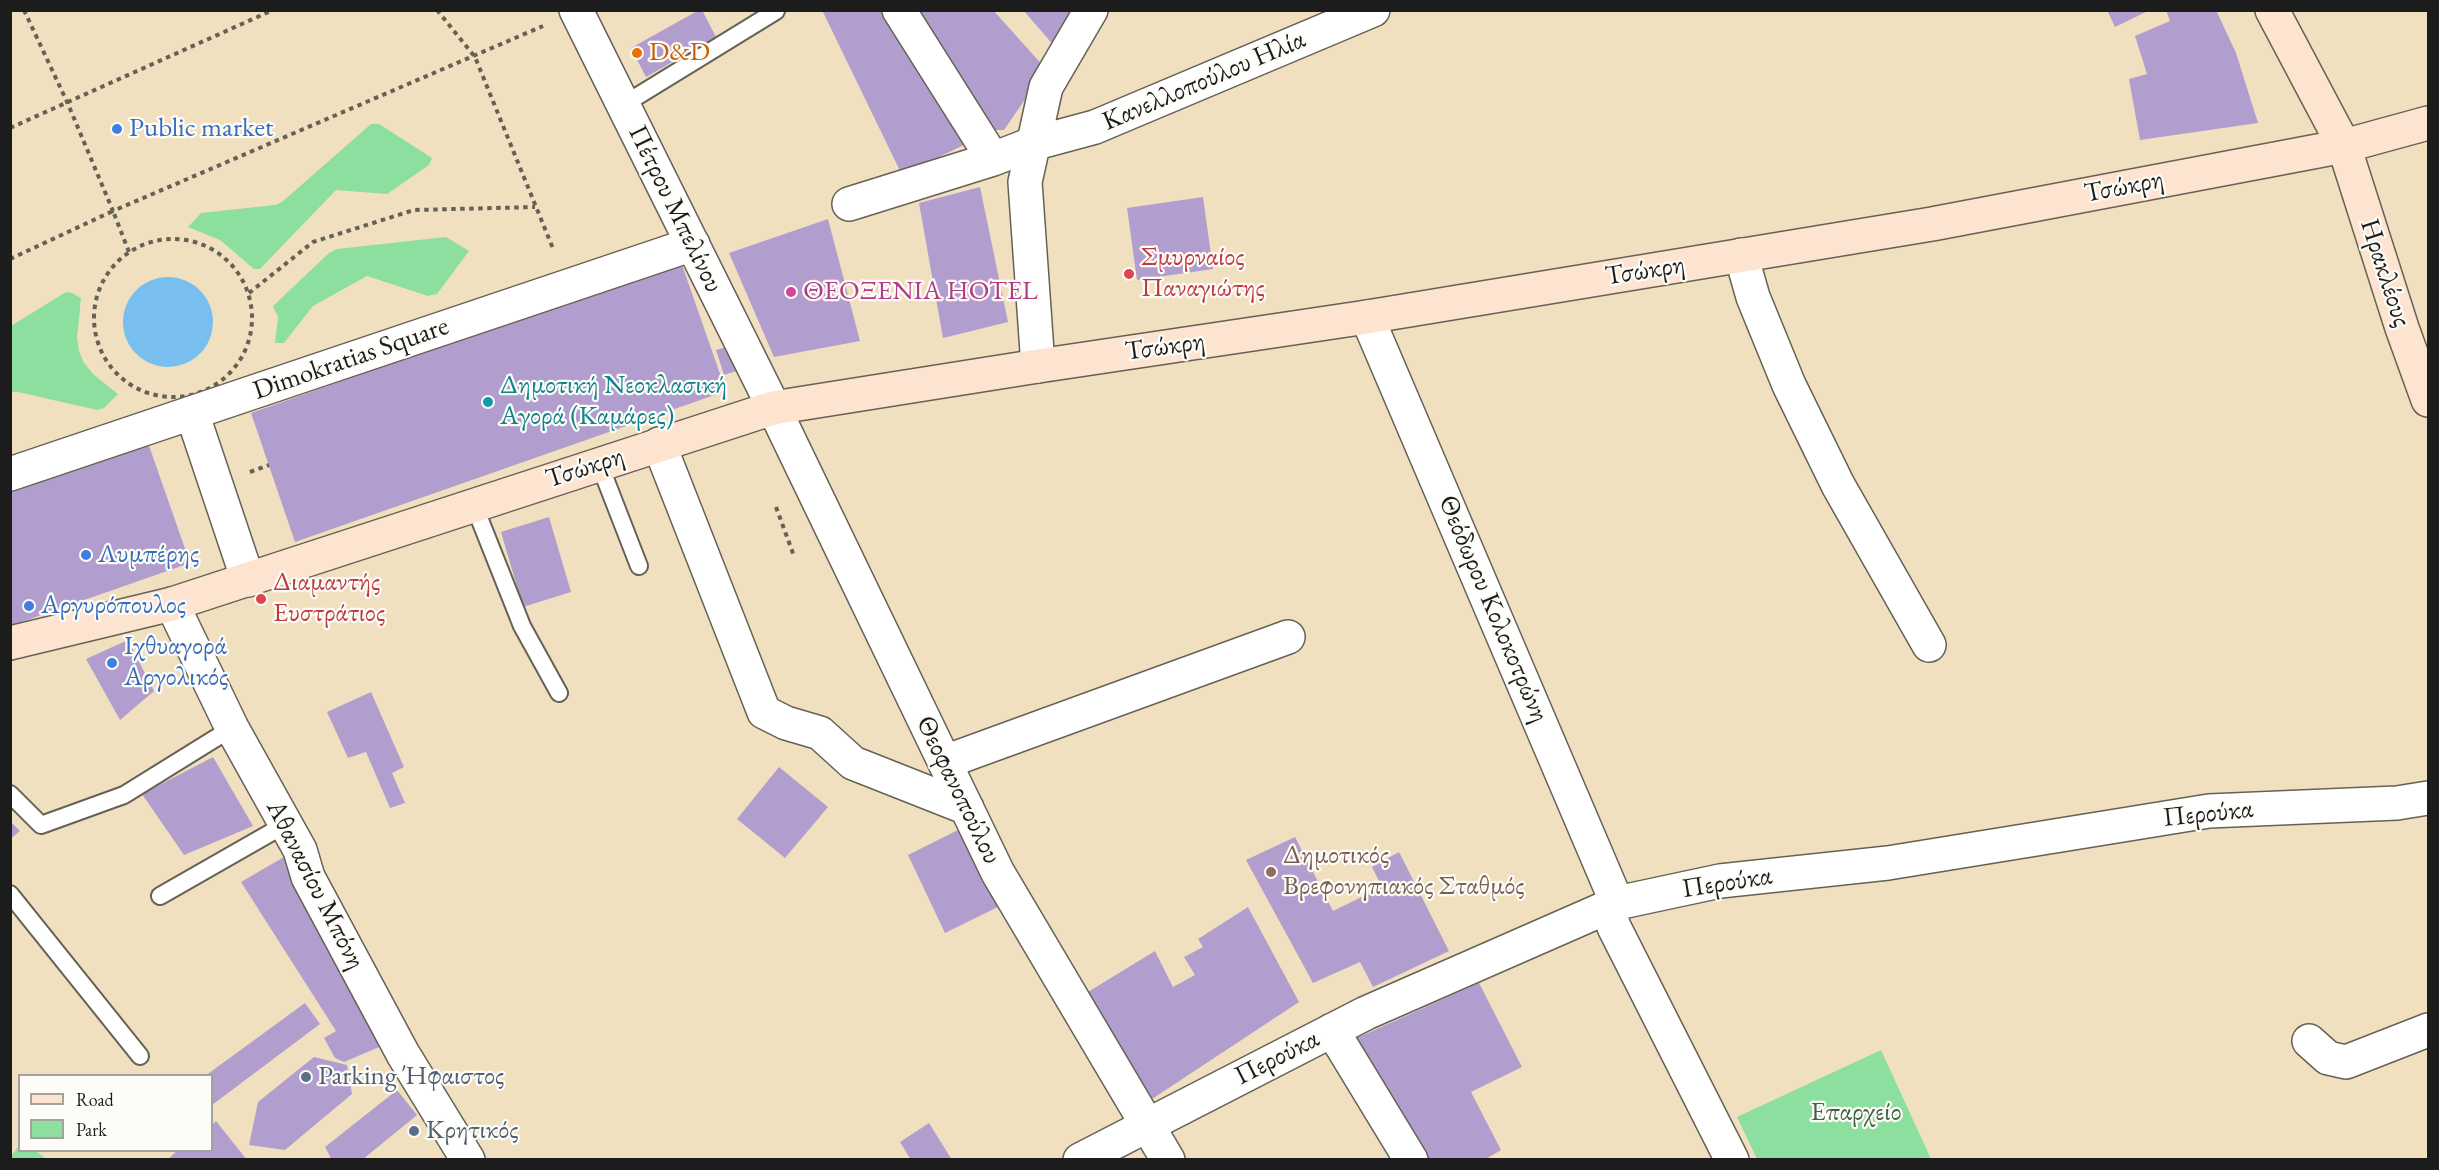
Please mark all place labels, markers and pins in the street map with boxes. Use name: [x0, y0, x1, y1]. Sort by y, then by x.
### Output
place label: D&D: [649, 37, 710, 69]
marker: D&D: [630, 46, 644, 60]
place label: Public market: [129, 113, 274, 145]
marker: Public market: [110, 122, 124, 136]
place label: Σμυρναίος Παναγιώτης: [1141, 242, 1265, 305]
marker: Σμυρναίος Παναγιώτης: [1122, 267, 1136, 281]
place label: ΘΕΟΞΕΝΙΑ HOTEL: [803, 276, 1038, 308]
marker: ΘΕΟΞΕΝΙΑ HOTEL: [784, 285, 798, 299]
place label: Δημοτική Νεοκλασική Αγορά (Καμάρες): [500, 370, 727, 433]
marker: Δημοτική Νεοκλασική Αγορά (Καμάρες): [481, 395, 495, 409]
place label: Λυμπέρης: [98, 539, 199, 571]
marker: Λυμπέρης: [79, 548, 93, 562]
place label: Διαμαντής Ευστράτιος: [273, 567, 385, 630]
place label: Αργυρόπουλος: [41, 590, 186, 622]
marker: Διαμαντής Ευστράτιος: [254, 592, 268, 606]
marker: Αργυρόπουλος: [22, 599, 36, 613]
place label: Ιχθυαγορά Αργολικός: [124, 631, 228, 694]
marker: Ιχθυαγορά Αργολικός: [105, 656, 119, 670]
place label: Δημοτικός Βρεφονηπιακός Σταθμός: [1283, 840, 1525, 903]
marker: Δημοτικός Βρεφονηπιακός Σταθμός: [1264, 865, 1278, 879]
place label: Parking Ήφαιστος: [318, 1061, 504, 1093]
marker: Parking Ήφαιστος: [299, 1070, 313, 1084]
place label: Κρητικός: [426, 1115, 519, 1147]
marker: Κρητικός: [407, 1124, 421, 1138]

